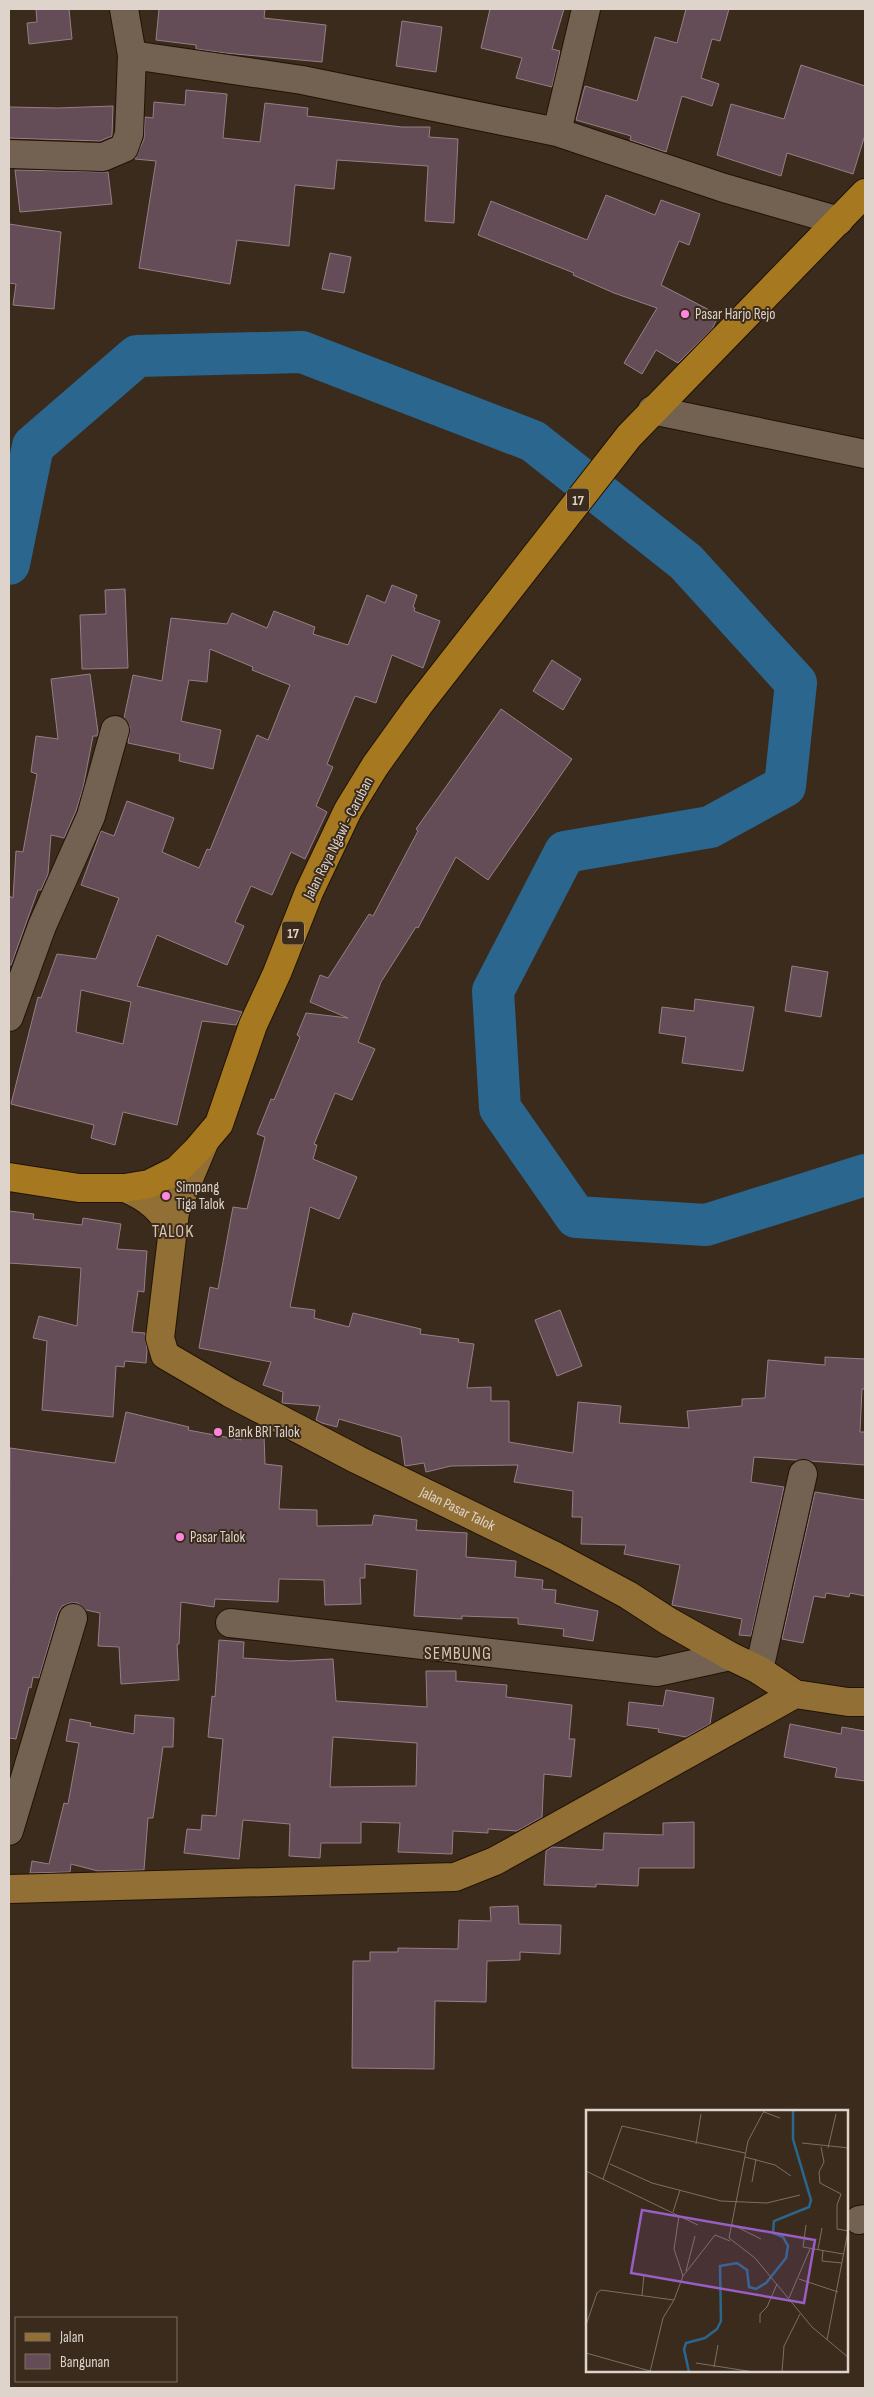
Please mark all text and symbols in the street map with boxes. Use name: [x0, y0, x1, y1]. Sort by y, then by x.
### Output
place label: Pasar Harjo Rejo: [695, 305, 775, 324]
marker: Pasar Harjo Rejo: [679, 308, 691, 320]
road number: 17: [567, 488, 589, 512]
street label: Jalan Raya Ngawi - Caruban: [299, 774, 378, 903]
road number: 17: [282, 921, 304, 944]
place label: Simpang Tiga Talok: [176, 1178, 225, 1214]
marker: Simpang Tiga Talok: [160, 1190, 172, 1202]
district label: TALOK: [152, 1221, 194, 1242]
place label: Bank BRI Talok: [228, 1423, 300, 1442]
marker: Bank BRI Talok: [212, 1426, 224, 1438]
street label: Jalan Pasar Talok: [416, 1482, 498, 1536]
place label: Pasar Talok: [190, 1528, 246, 1547]
marker: Pasar Talok: [174, 1531, 186, 1543]
district label: SEMBUNG: [424, 1643, 492, 1664]
inset map: [586, 2110, 849, 2372]
legend: [15, 2317, 178, 2382]
text: Jalan: [59, 2328, 84, 2347]
text: Bangunan: [60, 2353, 110, 2372]

